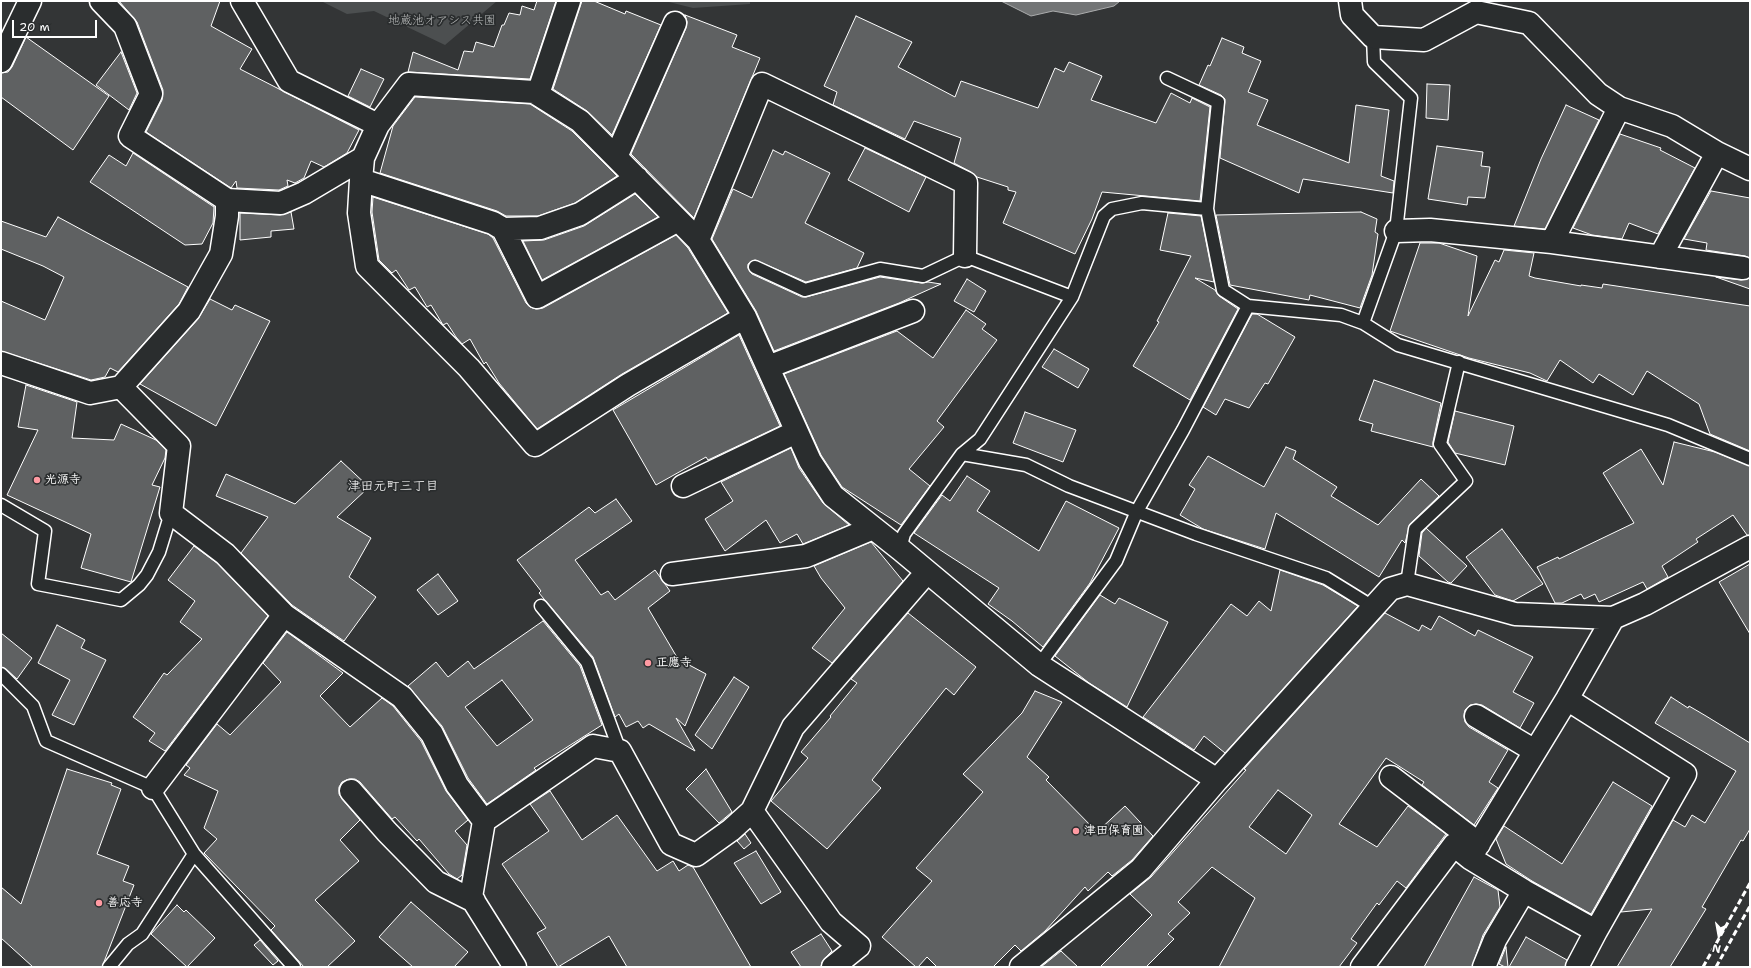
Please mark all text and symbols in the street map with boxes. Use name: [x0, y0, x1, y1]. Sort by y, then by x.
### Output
scale bar: [14, 12, 99, 38]
park label: 地蔵池オアシス共園: [388, 14, 496, 28]
text: 20 m: [19, 19, 50, 35]
place label: 光源寺: [45, 473, 81, 487]
marker: 光源寺: [32, 475, 42, 485]
district label: 津田元町三丁目: [348, 479, 438, 495]
place label: 正應寺: [656, 656, 692, 670]
marker: 正應寺: [643, 658, 653, 668]
place label: 津田保育園: [1084, 824, 1144, 838]
marker: 津田保育園: [1071, 826, 1081, 836]
place label: 善応寺: [107, 896, 143, 910]
marker: 善応寺: [94, 898, 104, 908]
north arrow: [1699, 916, 1739, 956]
text: N: [1711, 940, 1722, 956]

